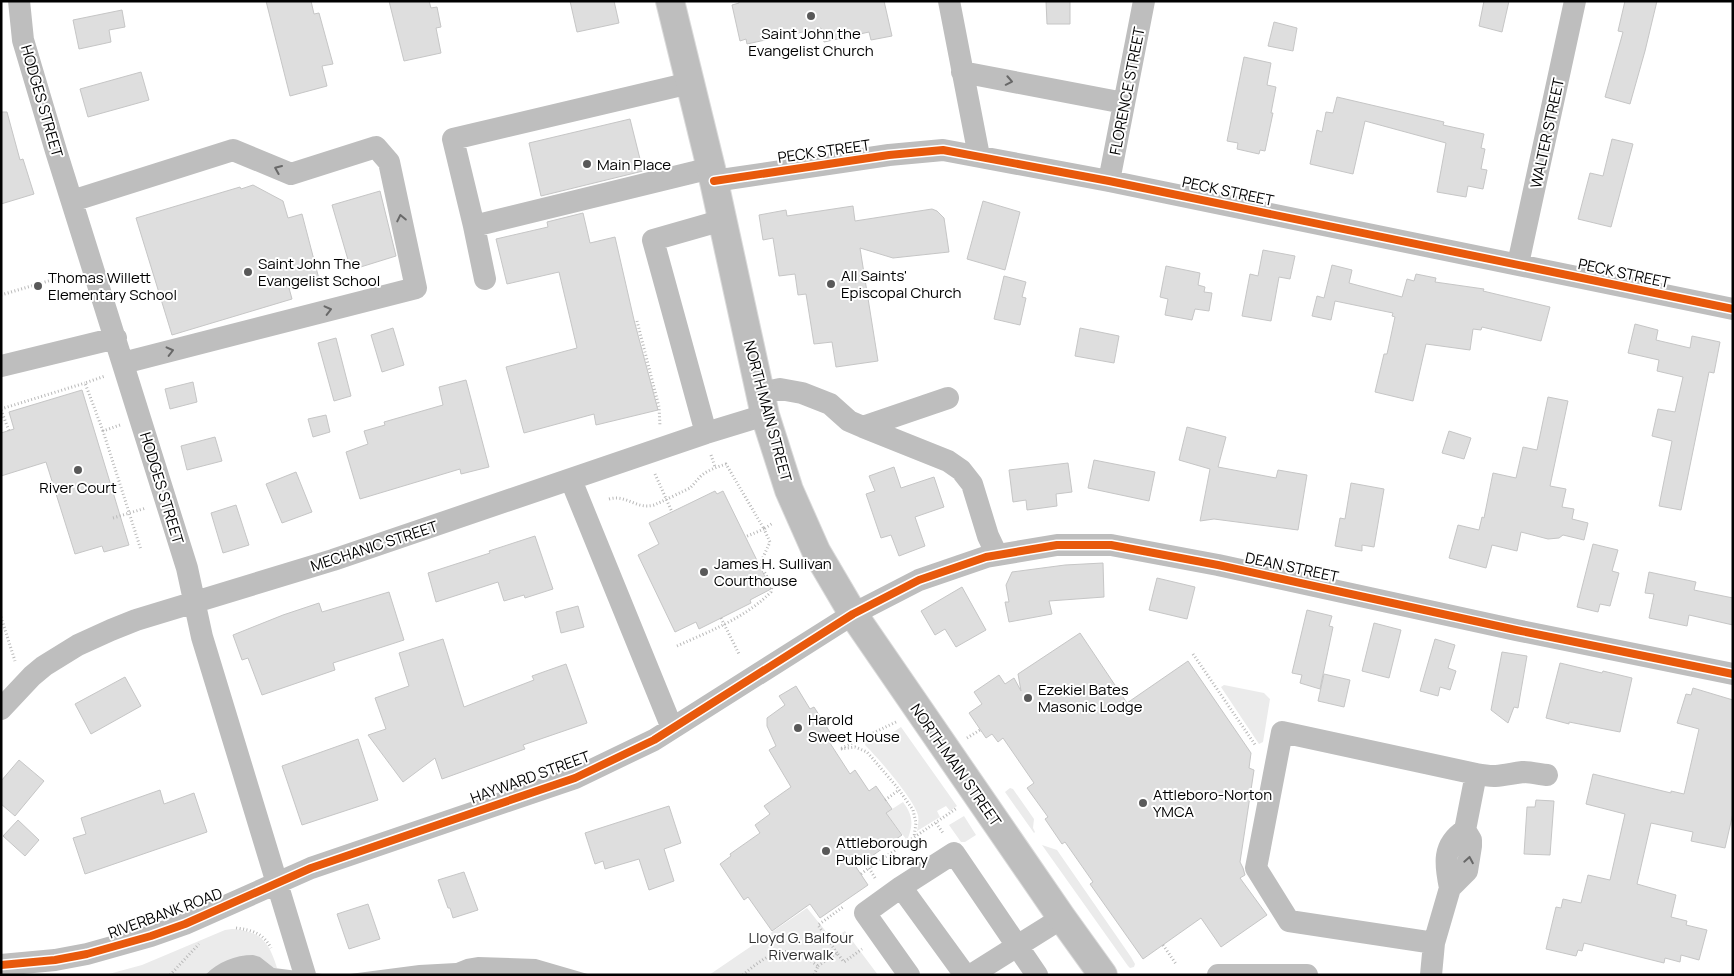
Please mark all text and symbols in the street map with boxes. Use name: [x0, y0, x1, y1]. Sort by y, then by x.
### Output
marker: Saint John the Evangelist Church: [805, 10, 817, 22]
place label: Saint John the Evangelist Church: [748, 23, 874, 61]
street label: FLORENCE STREET: [1104, 25, 1150, 157]
street label: HODGES STREET: [16, 42, 68, 160]
one-way arrow: [1005, 75, 1014, 86]
street label: WALTER STREET: [1525, 76, 1569, 190]
street label: PECK STREET: [776, 134, 872, 168]
place label: Main Place: [597, 154, 671, 175]
marker: Main Place: [581, 158, 593, 170]
one-way arrow: [274, 165, 283, 175]
street label: PECK STREET: [1180, 171, 1276, 211]
one-way arrow: [396, 213, 407, 222]
place label: Saint John The Evangelist School: [258, 253, 380, 291]
street label: PECK STREET: [1576, 253, 1672, 293]
place label: All Saints' Episcopal Church: [841, 265, 962, 303]
marker: Saint John The Evangelist School: [242, 266, 254, 278]
place label: Thomas Willett Elementary School: [48, 267, 177, 305]
marker: All Saints' Episcopal Church: [825, 278, 837, 290]
marker: Thomas Willett Elementary School: [32, 280, 44, 292]
one-way arrow: [323, 306, 331, 316]
street label: NORTH MAIN STREET: [739, 338, 797, 484]
one-way arrow: [166, 346, 175, 357]
street label: HODGES STREET: [135, 430, 189, 547]
marker: River Court: [72, 464, 84, 476]
place label: River Court: [39, 477, 117, 498]
street label: MECHANIC STREET: [308, 516, 440, 576]
street label: DEAN STREET: [1243, 547, 1341, 587]
place label: James H. Sullivan Courthouse: [714, 553, 832, 591]
marker: James H. Sullivan Courthouse: [698, 566, 710, 578]
place label: Ezekiel Bates Masonic Lodge: [1038, 679, 1143, 717]
marker: Ezekiel Bates Masonic Lodge: [1022, 692, 1034, 704]
street label: NORTH MAIN STREET: [906, 699, 1006, 831]
place label: Harold Sweet House: [808, 709, 900, 747]
marker: Harold Sweet House: [792, 722, 804, 734]
street label: HAYWARD STREET: [467, 746, 593, 808]
place label: Attleboro-Norton YMCA: [1153, 784, 1272, 822]
marker: Attleboro-Norton YMCA: [1137, 797, 1149, 809]
place label: Attleborough Public Library: [836, 832, 928, 870]
marker: Attleborough Public Library: [820, 845, 832, 857]
one-way arrow: [1463, 855, 1473, 864]
street label: RIVERBANK ROAD: [105, 883, 225, 943]
park label: Lloyd G. Balfour Riverwalk: [748, 927, 854, 965]

